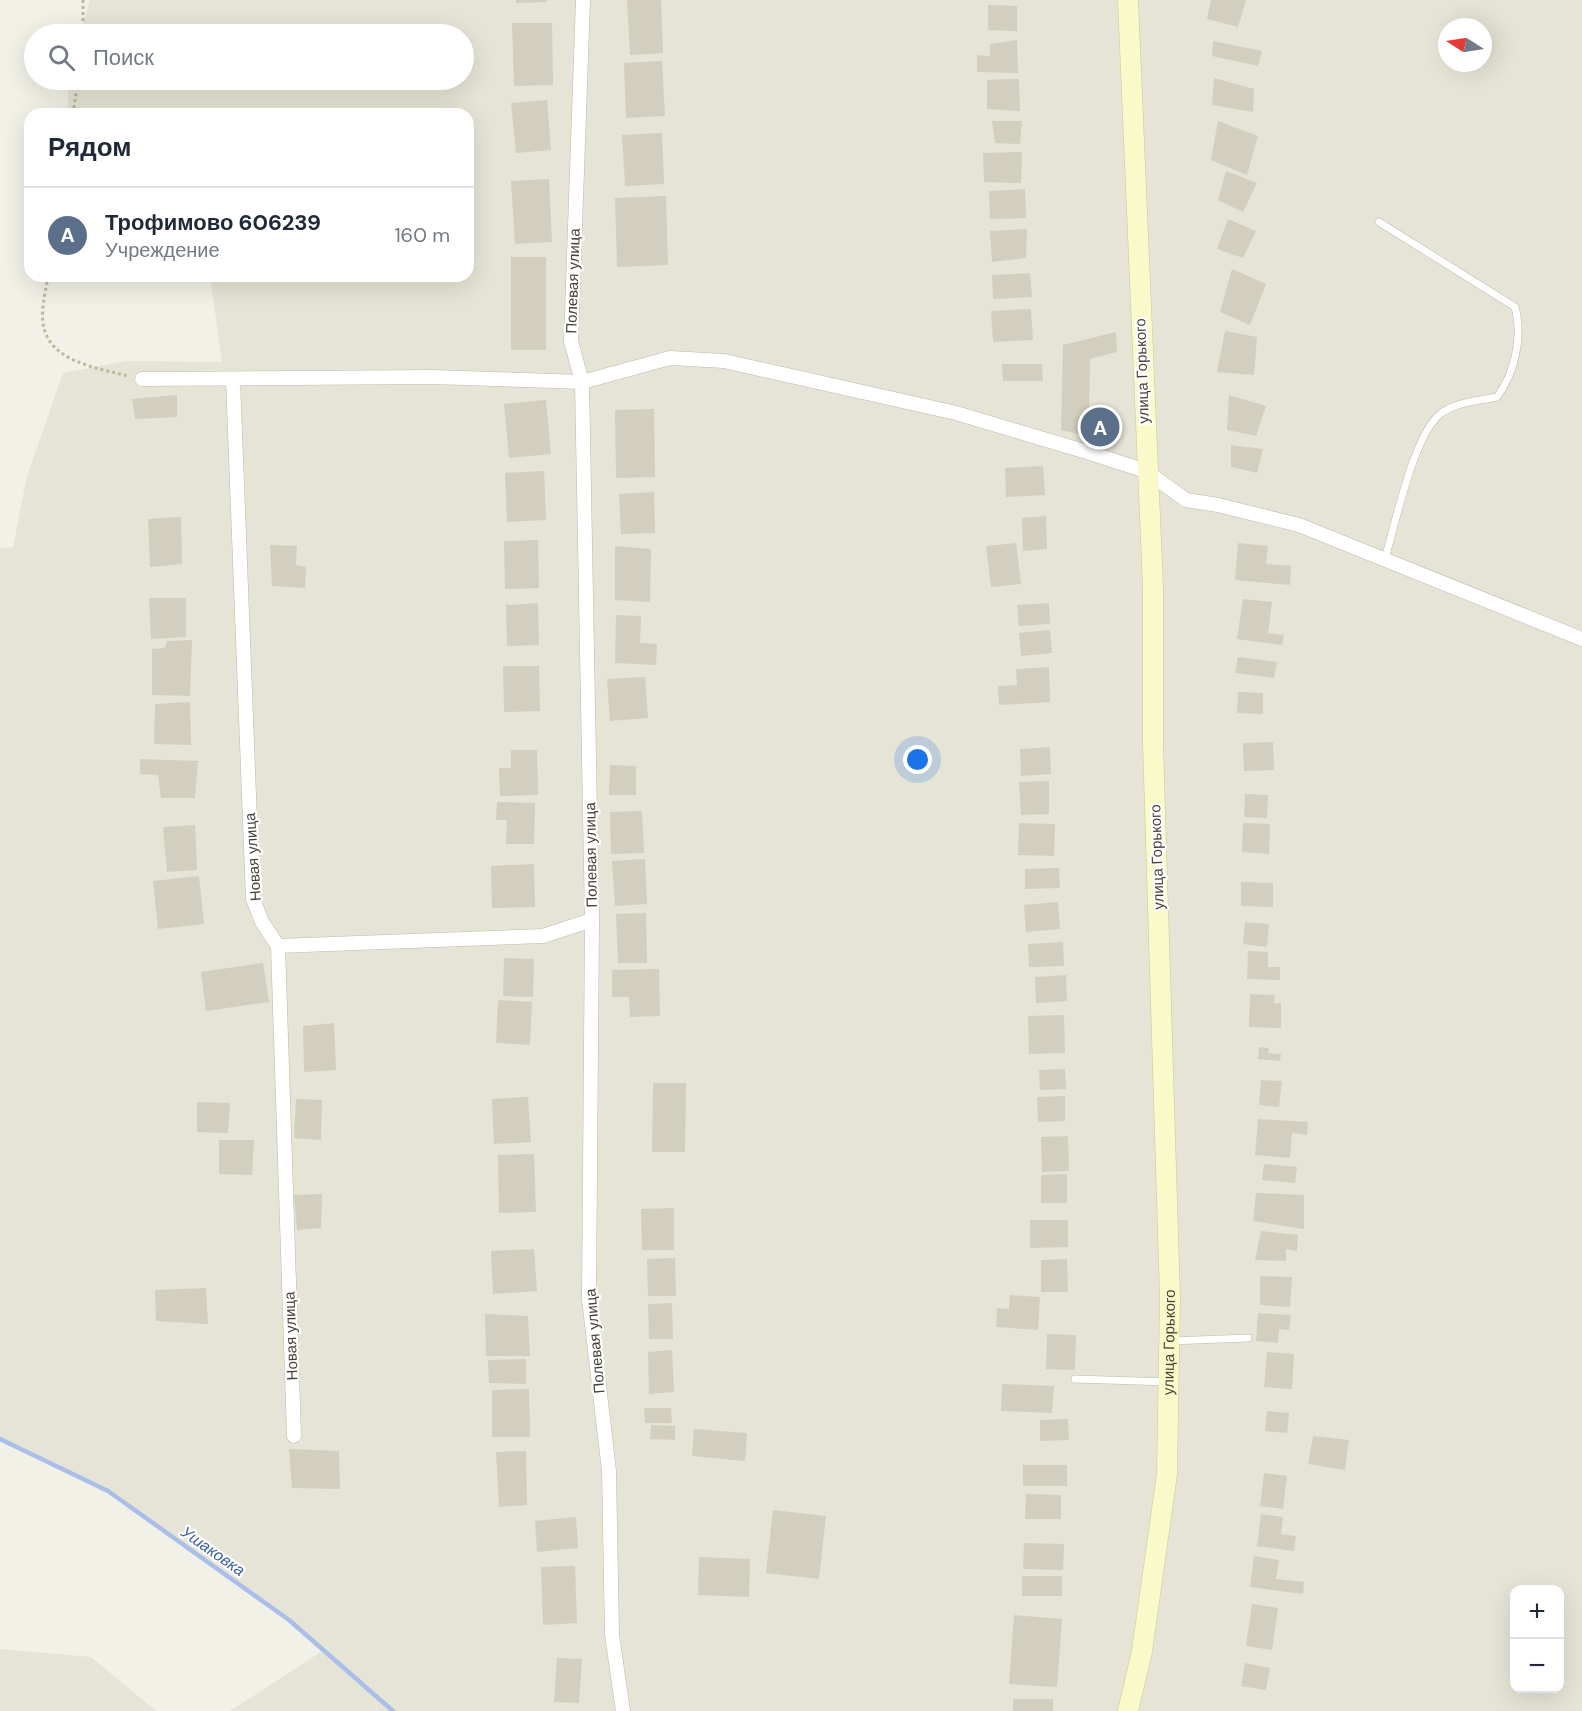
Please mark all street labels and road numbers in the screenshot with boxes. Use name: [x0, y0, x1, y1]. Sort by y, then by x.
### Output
street label: Полевая улица: [561, 227, 585, 334]
street label: улица Горького: [1130, 318, 1154, 424]
street label: Полевая улица: [580, 801, 602, 908]
street label: улица Горького: [1145, 804, 1169, 910]
street label: Новая улица: [240, 811, 266, 902]
street label: Полевая улица: [580, 1287, 610, 1394]
street label: улица Горького: [1158, 1289, 1180, 1395]
street label: Новая улица: [279, 1291, 303, 1381]

